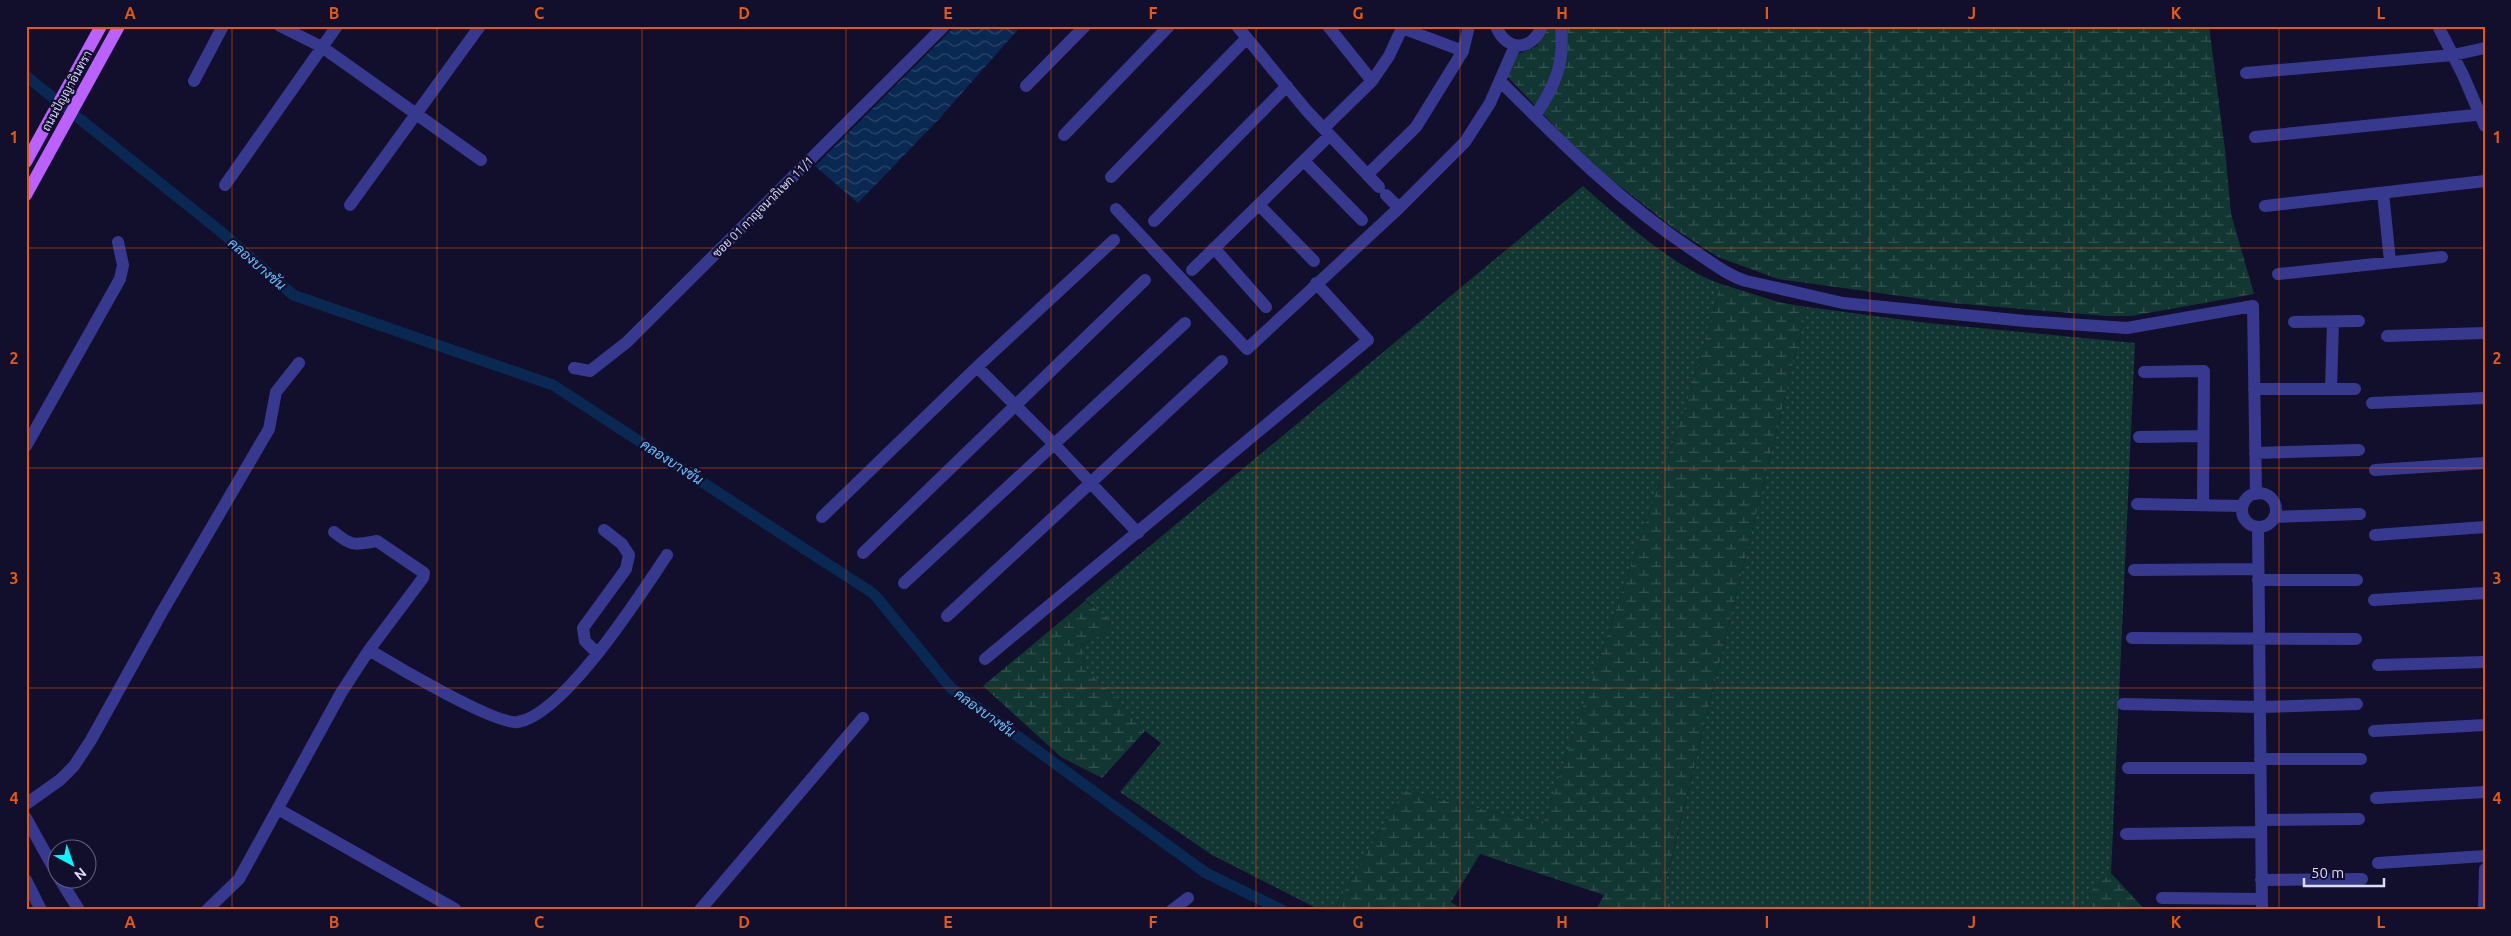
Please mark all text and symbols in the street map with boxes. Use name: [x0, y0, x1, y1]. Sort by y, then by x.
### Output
text: A: [124, 4, 136, 22]
text: B: [329, 4, 339, 22]
text: C: [534, 4, 544, 22]
text: D: [738, 4, 750, 22]
text: E: [943, 4, 953, 22]
text: F: [1149, 4, 1158, 22]
text: G: [1352, 4, 1364, 22]
text: H: [1556, 4, 1568, 22]
text: I: [1765, 4, 1769, 22]
text: J: [1968, 4, 1976, 22]
text: K: [2171, 4, 2182, 22]
text: L: [2377, 4, 2386, 22]
street label: ถนนปัญญาอินทรา: [39, 48, 95, 134]
text: 1: [9, 128, 19, 146]
text: 1: [2492, 128, 2502, 146]
street label: ซอย 01 กาญจนาภิเษก 11/1: [710, 154, 816, 260]
water label: คลองบางชัน: [225, 235, 289, 293]
text: 2: [9, 349, 19, 367]
text: 2: [2492, 349, 2502, 367]
water label: คลองบางชัน: [638, 436, 706, 488]
text: 3: [9, 569, 19, 587]
text: 3: [2492, 569, 2502, 587]
water label: คลองบางชัน: [952, 686, 1018, 740]
text: 4: [9, 789, 19, 807]
text: 4: [2492, 789, 2502, 807]
north arrow: [48, 838, 98, 888]
scale bar: [2304, 856, 2384, 888]
text: N: [71, 864, 90, 883]
text: 50 m: [2311, 864, 2344, 881]
text: A: [124, 913, 136, 931]
text: B: [329, 913, 339, 931]
text: C: [534, 913, 544, 931]
text: D: [738, 913, 750, 931]
text: E: [943, 913, 953, 931]
text: F: [1149, 913, 1158, 931]
text: G: [1352, 913, 1364, 931]
text: H: [1556, 913, 1568, 931]
text: I: [1765, 913, 1769, 931]
text: J: [1968, 913, 1976, 931]
text: K: [2171, 913, 2182, 931]
text: L: [2377, 913, 2386, 931]

